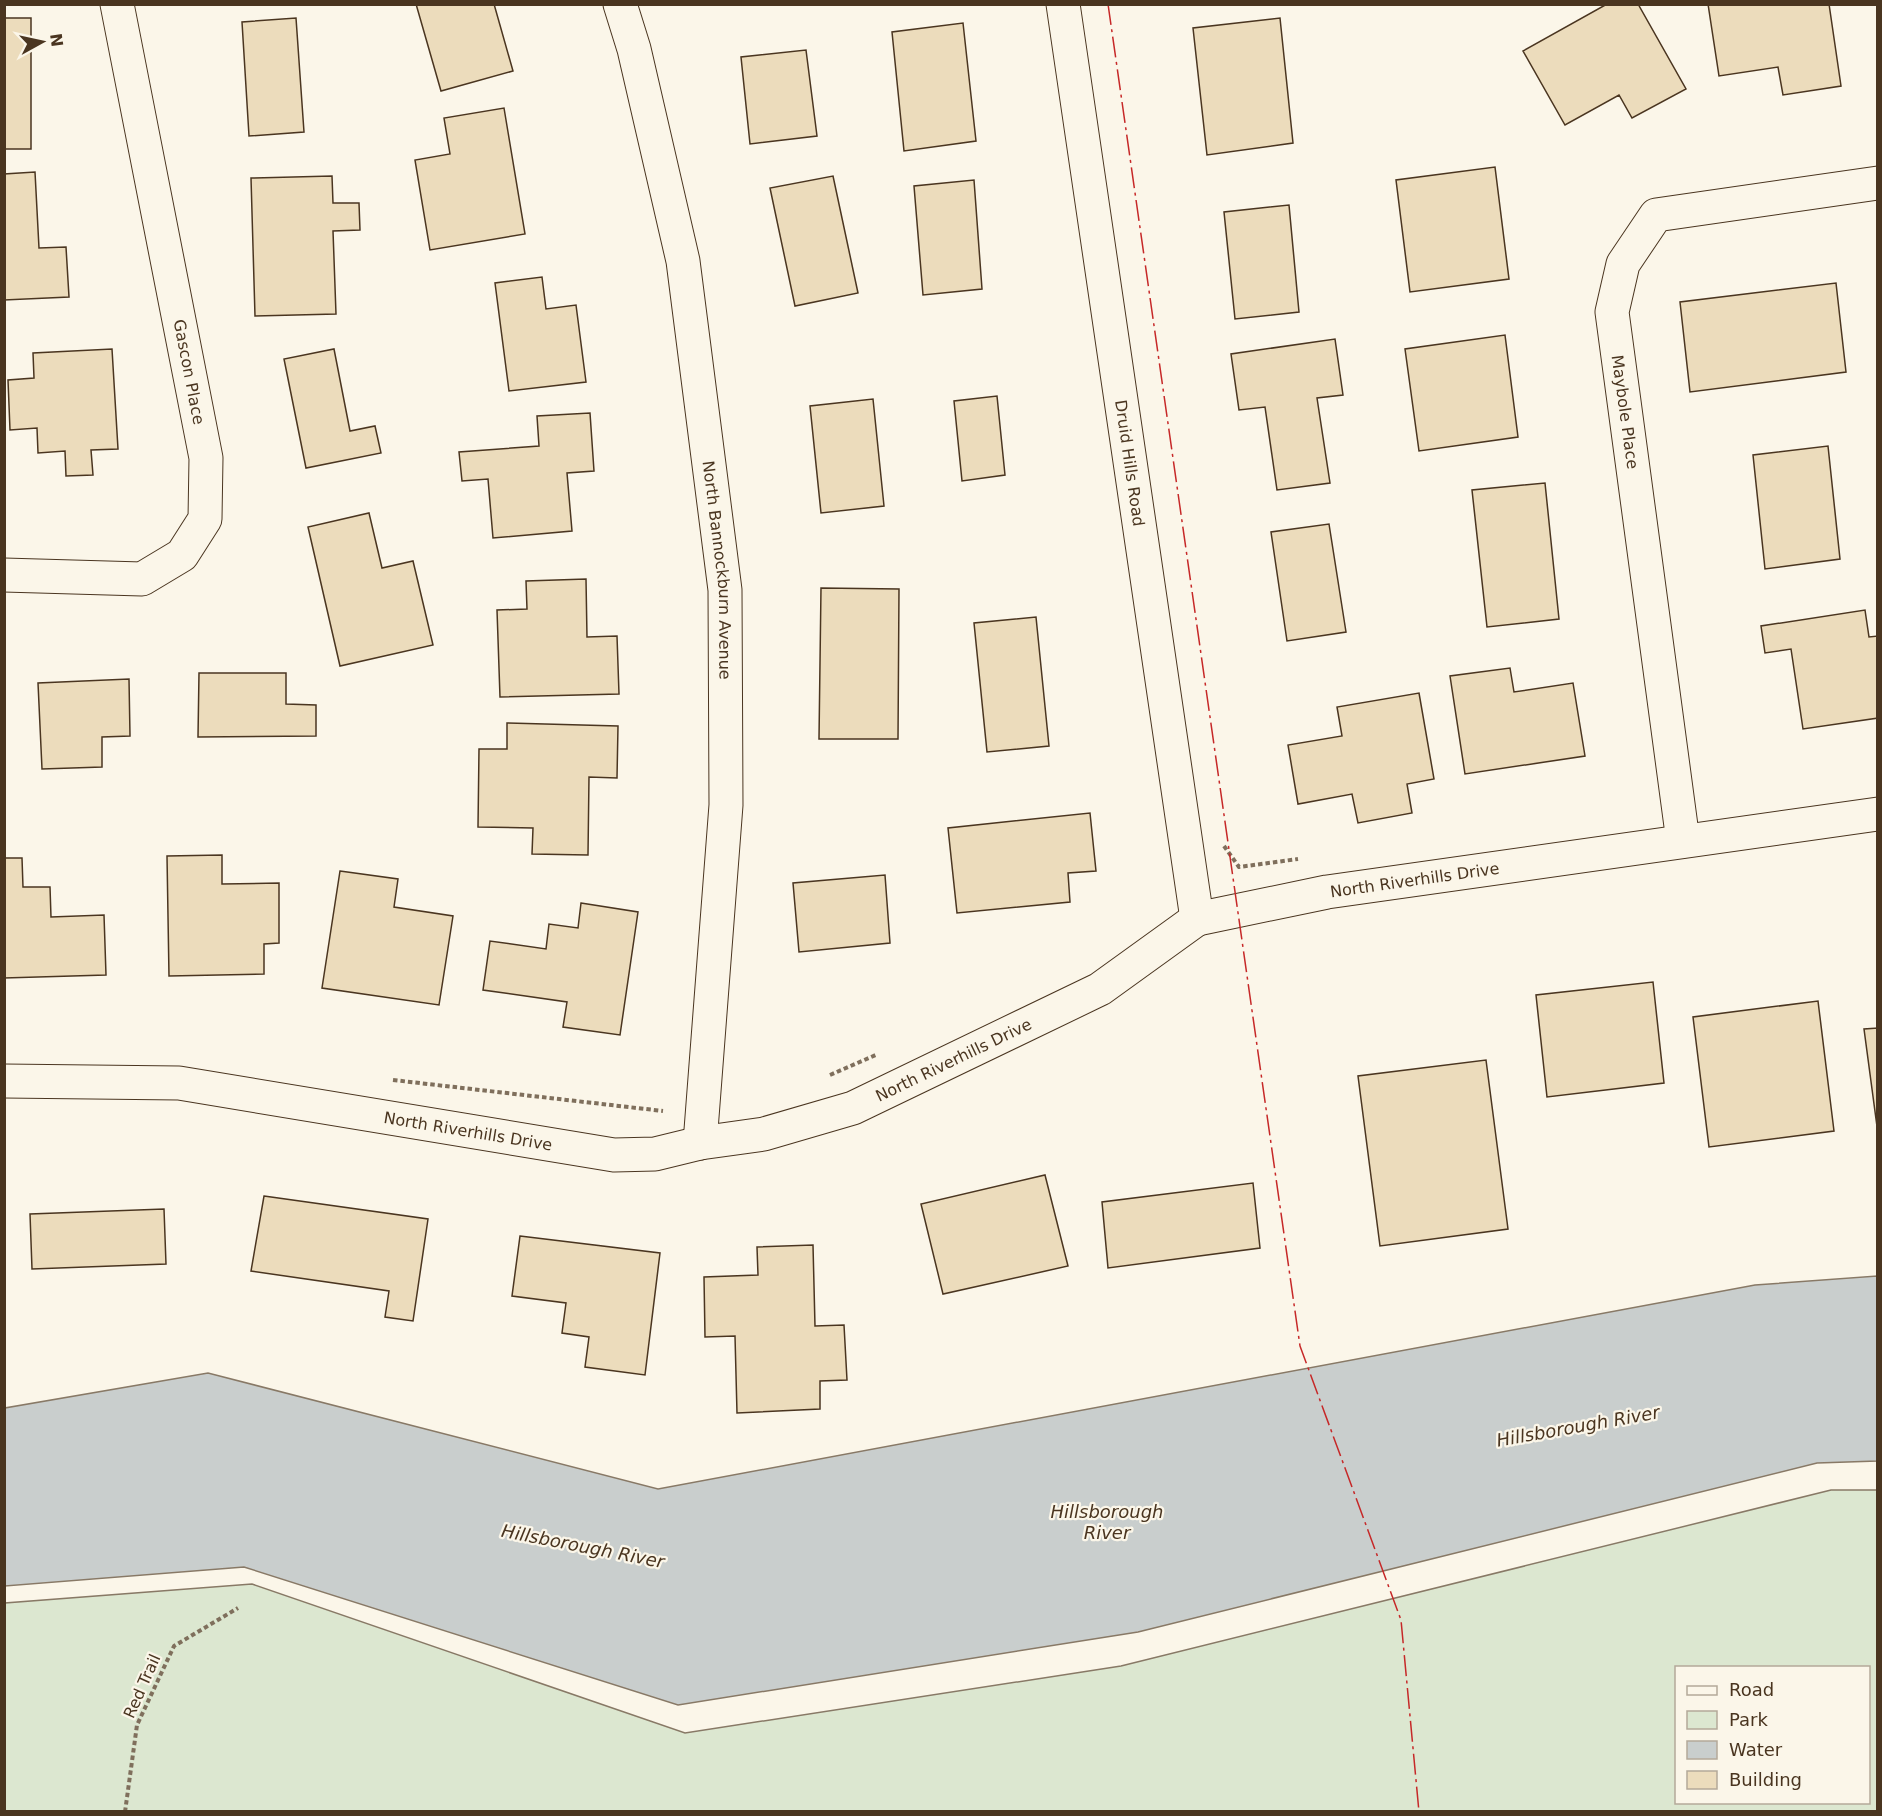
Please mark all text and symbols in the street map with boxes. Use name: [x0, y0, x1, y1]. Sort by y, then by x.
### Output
north arrow: [12, 12, 72, 72]
text: N: [46, 32, 67, 48]
street label: Gascon Place: [169, 318, 209, 426]
street label: Maybole Place: [1608, 354, 1642, 470]
street label: Druid Hills Road: [1112, 399, 1149, 528]
street label: North Bannockburn Avenue: [699, 459, 735, 680]
street label: North Riverhills Drive: [1329, 858, 1500, 901]
street label: North Riverhills Drive: [872, 1014, 1034, 1105]
street label: North Riverhills Drive: [382, 1108, 554, 1154]
water label: Hillsborough River: [1495, 1401, 1663, 1451]
water label: Hillsborough River: [1050, 1501, 1164, 1543]
water label: Hillsborough River: [500, 1520, 668, 1572]
street label: Red Trail: [119, 1651, 165, 1721]
legend: [1675, 1666, 1870, 1804]
text: Road: [1729, 1679, 1774, 1700]
text: Park: [1729, 1709, 1768, 1730]
text: Water: [1729, 1739, 1783, 1760]
text: Building: [1729, 1769, 1802, 1790]

